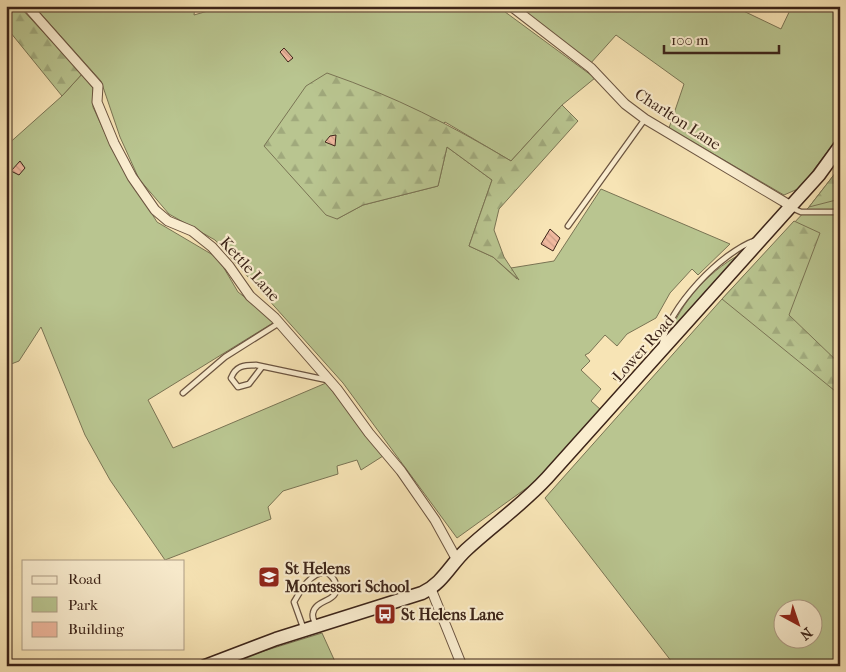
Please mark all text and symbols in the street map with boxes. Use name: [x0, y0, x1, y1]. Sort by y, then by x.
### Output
scale bar: [664, 22, 778, 54]
text: 100 m: [671, 31, 709, 49]
street label: Charlton Lane: [631, 84, 725, 154]
street label: Kettle Lane: [216, 233, 284, 305]
street label: Lower Road: [608, 311, 678, 385]
place label: St Helens Montessori School: [284, 559, 410, 596]
legend: [22, 560, 185, 650]
school or university icon: St Helens Montessori School: [257, 565, 281, 589]
text: Road: [68, 570, 102, 588]
text: Park: [68, 596, 98, 614]
north arrow: [774, 600, 824, 650]
bus stop icon: St Helens Lane: [373, 602, 397, 626]
place label: St Helens Lane: [401, 605, 504, 624]
text: Building: [68, 620, 125, 638]
text: N: [796, 624, 816, 644]

